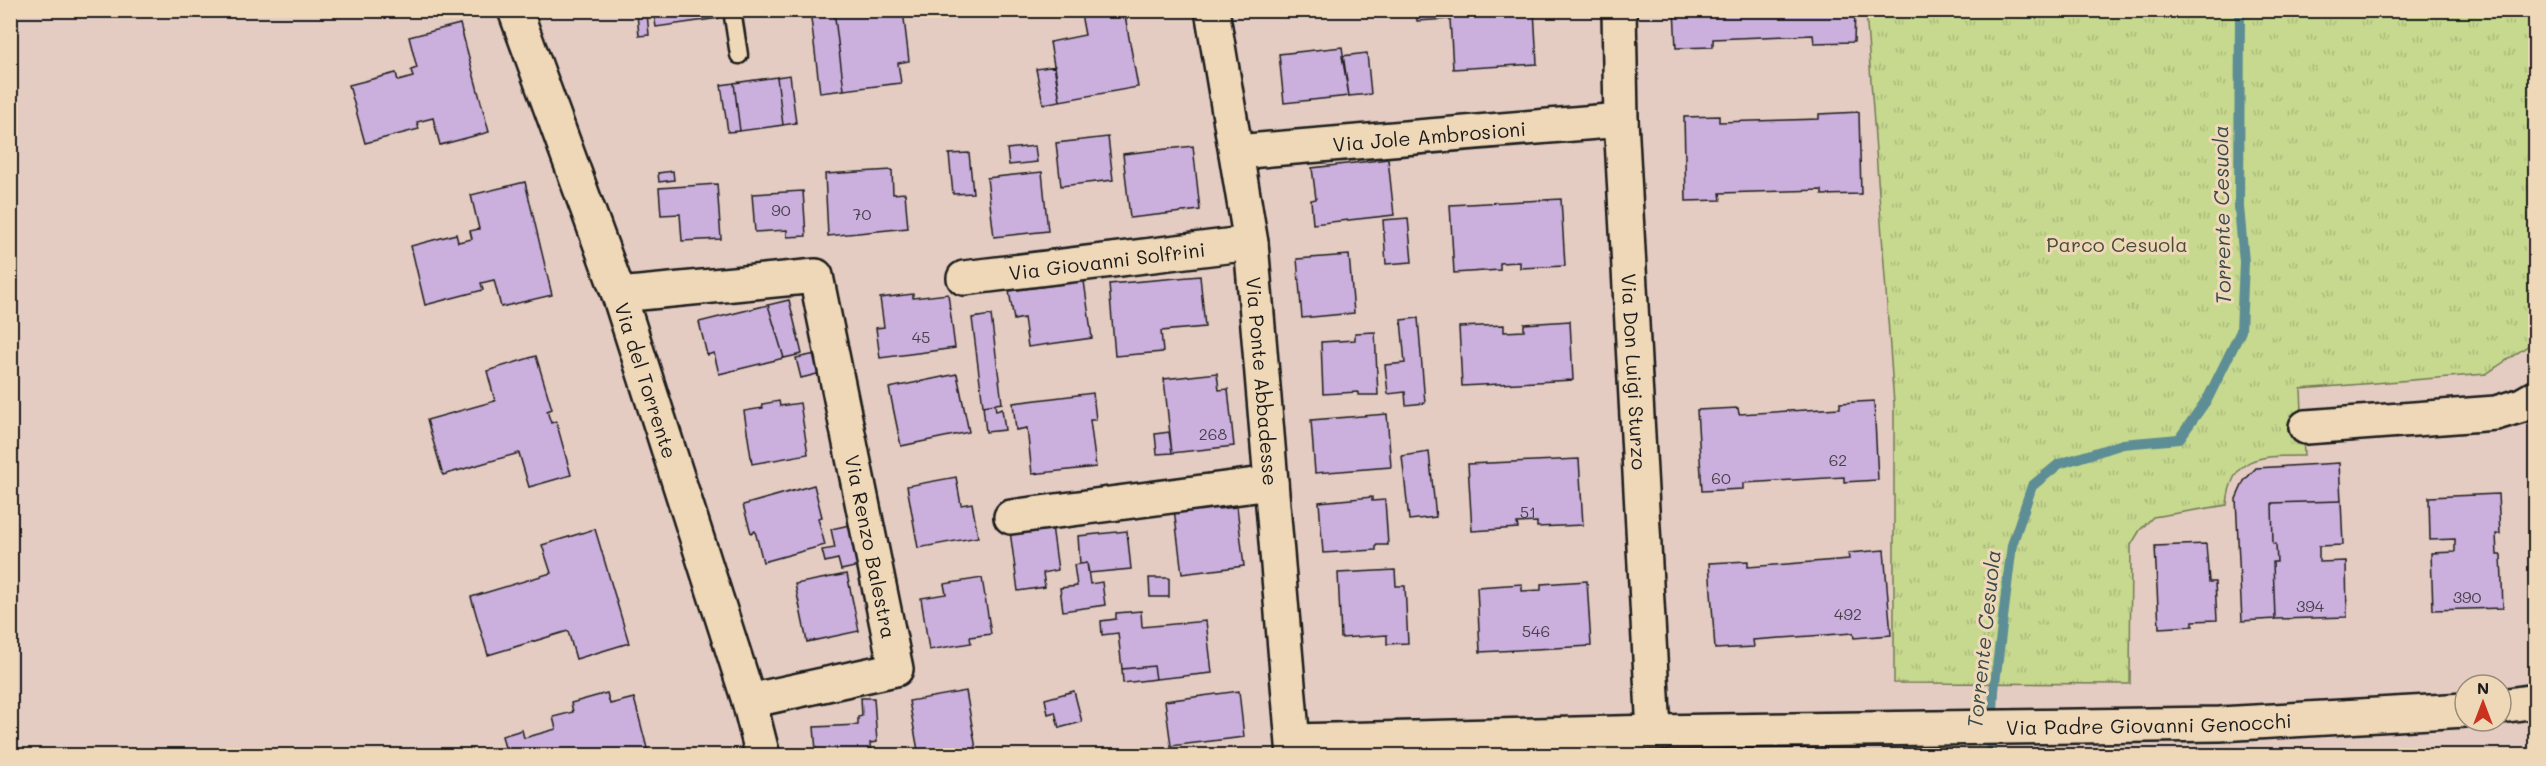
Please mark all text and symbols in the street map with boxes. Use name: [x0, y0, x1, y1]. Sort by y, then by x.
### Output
street label: Via Jole Ambrosioni: [1332, 115, 1527, 157]
water label: Torrente Cesuola: [2206, 125, 2236, 305]
house number: 90: [771, 199, 791, 220]
house number: 70: [853, 203, 872, 224]
park label: Parco Cesuola: [2046, 231, 2188, 257]
street label: Via Giovanni Solfrini: [1007, 236, 1207, 285]
street label: Via Don Luigi Sturzo: [1616, 273, 1653, 471]
street label: Via Ponte Abbadesse: [1241, 276, 1284, 487]
street label: Via del Torrente: [609, 299, 683, 462]
house number: 45: [912, 326, 930, 347]
house number: 268: [1199, 423, 1227, 444]
house number: 62: [1829, 449, 1847, 470]
street label: Via Renzo Balestra: [840, 452, 902, 641]
house number: 60: [1711, 467, 1731, 488]
house number: 51: [1520, 501, 1536, 522]
water label: Torrente Cesuola: [1960, 548, 2006, 730]
house number: 390: [2453, 586, 2481, 607]
house number: 394: [2296, 595, 2325, 616]
house number: 492: [1834, 603, 1862, 624]
house number: 546: [1522, 620, 1550, 641]
north arrow: [2453, 673, 2513, 733]
text: N: [2477, 677, 2489, 698]
street label: Via Padre Giovanni Genocchi: [2006, 707, 2292, 740]

